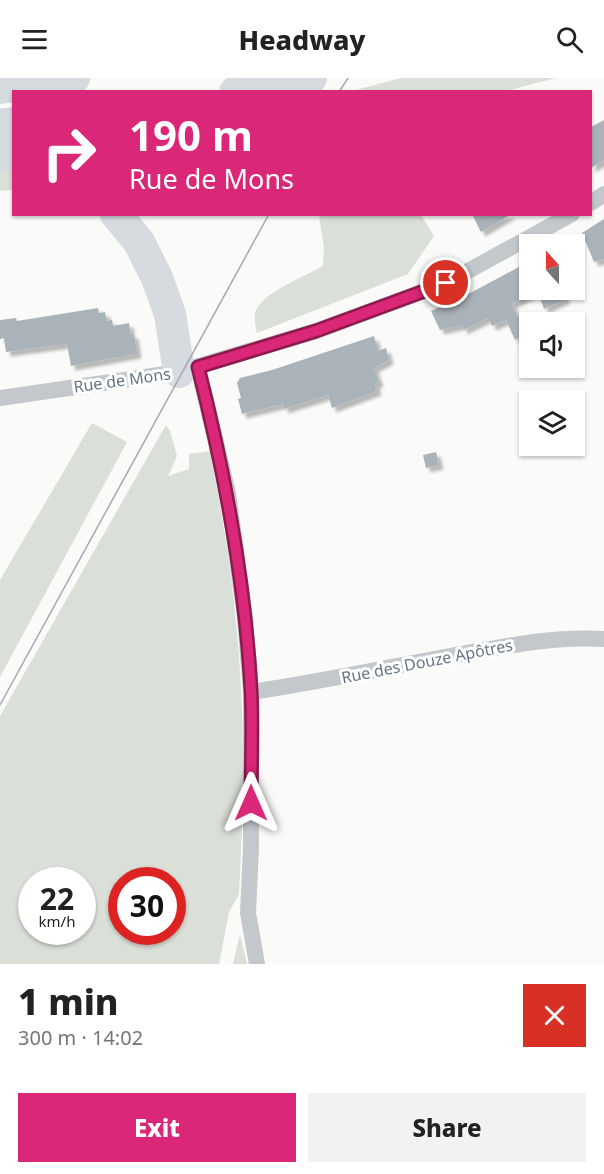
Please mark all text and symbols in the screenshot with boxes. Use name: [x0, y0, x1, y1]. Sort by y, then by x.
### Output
text: Headway: [239, 21, 365, 58]
icon: menu: [18, 23, 51, 56]
icon: search: [553, 23, 586, 56]
text: 190 m: [129, 106, 253, 163]
icon: right: [30, 114, 108, 192]
text: Rue de Mons: [129, 160, 294, 197]
north arrow: [519, 234, 585, 300]
map controls: [519, 234, 585, 456]
pin: [420, 257, 471, 308]
icon: arrive: [429, 266, 462, 299]
button: sound: [519, 312, 585, 378]
street label: Rue de Mons: [72, 362, 172, 398]
button: layers: [519, 390, 585, 456]
street label: Rue des Douze Apôtres: [339, 634, 515, 688]
position arrow: [219, 771, 283, 835]
speed limit sign: 30: [108, 867, 186, 945]
text: 22: [40, 878, 74, 919]
text: km/h: [39, 911, 75, 931]
text: 1 min: [18, 977, 119, 1026]
button: close: [523, 984, 586, 1047]
text: 300 m · 14:02: [18, 1024, 143, 1051]
button: Exit: [18, 1093, 296, 1162]
button: Share: [308, 1093, 586, 1162]

